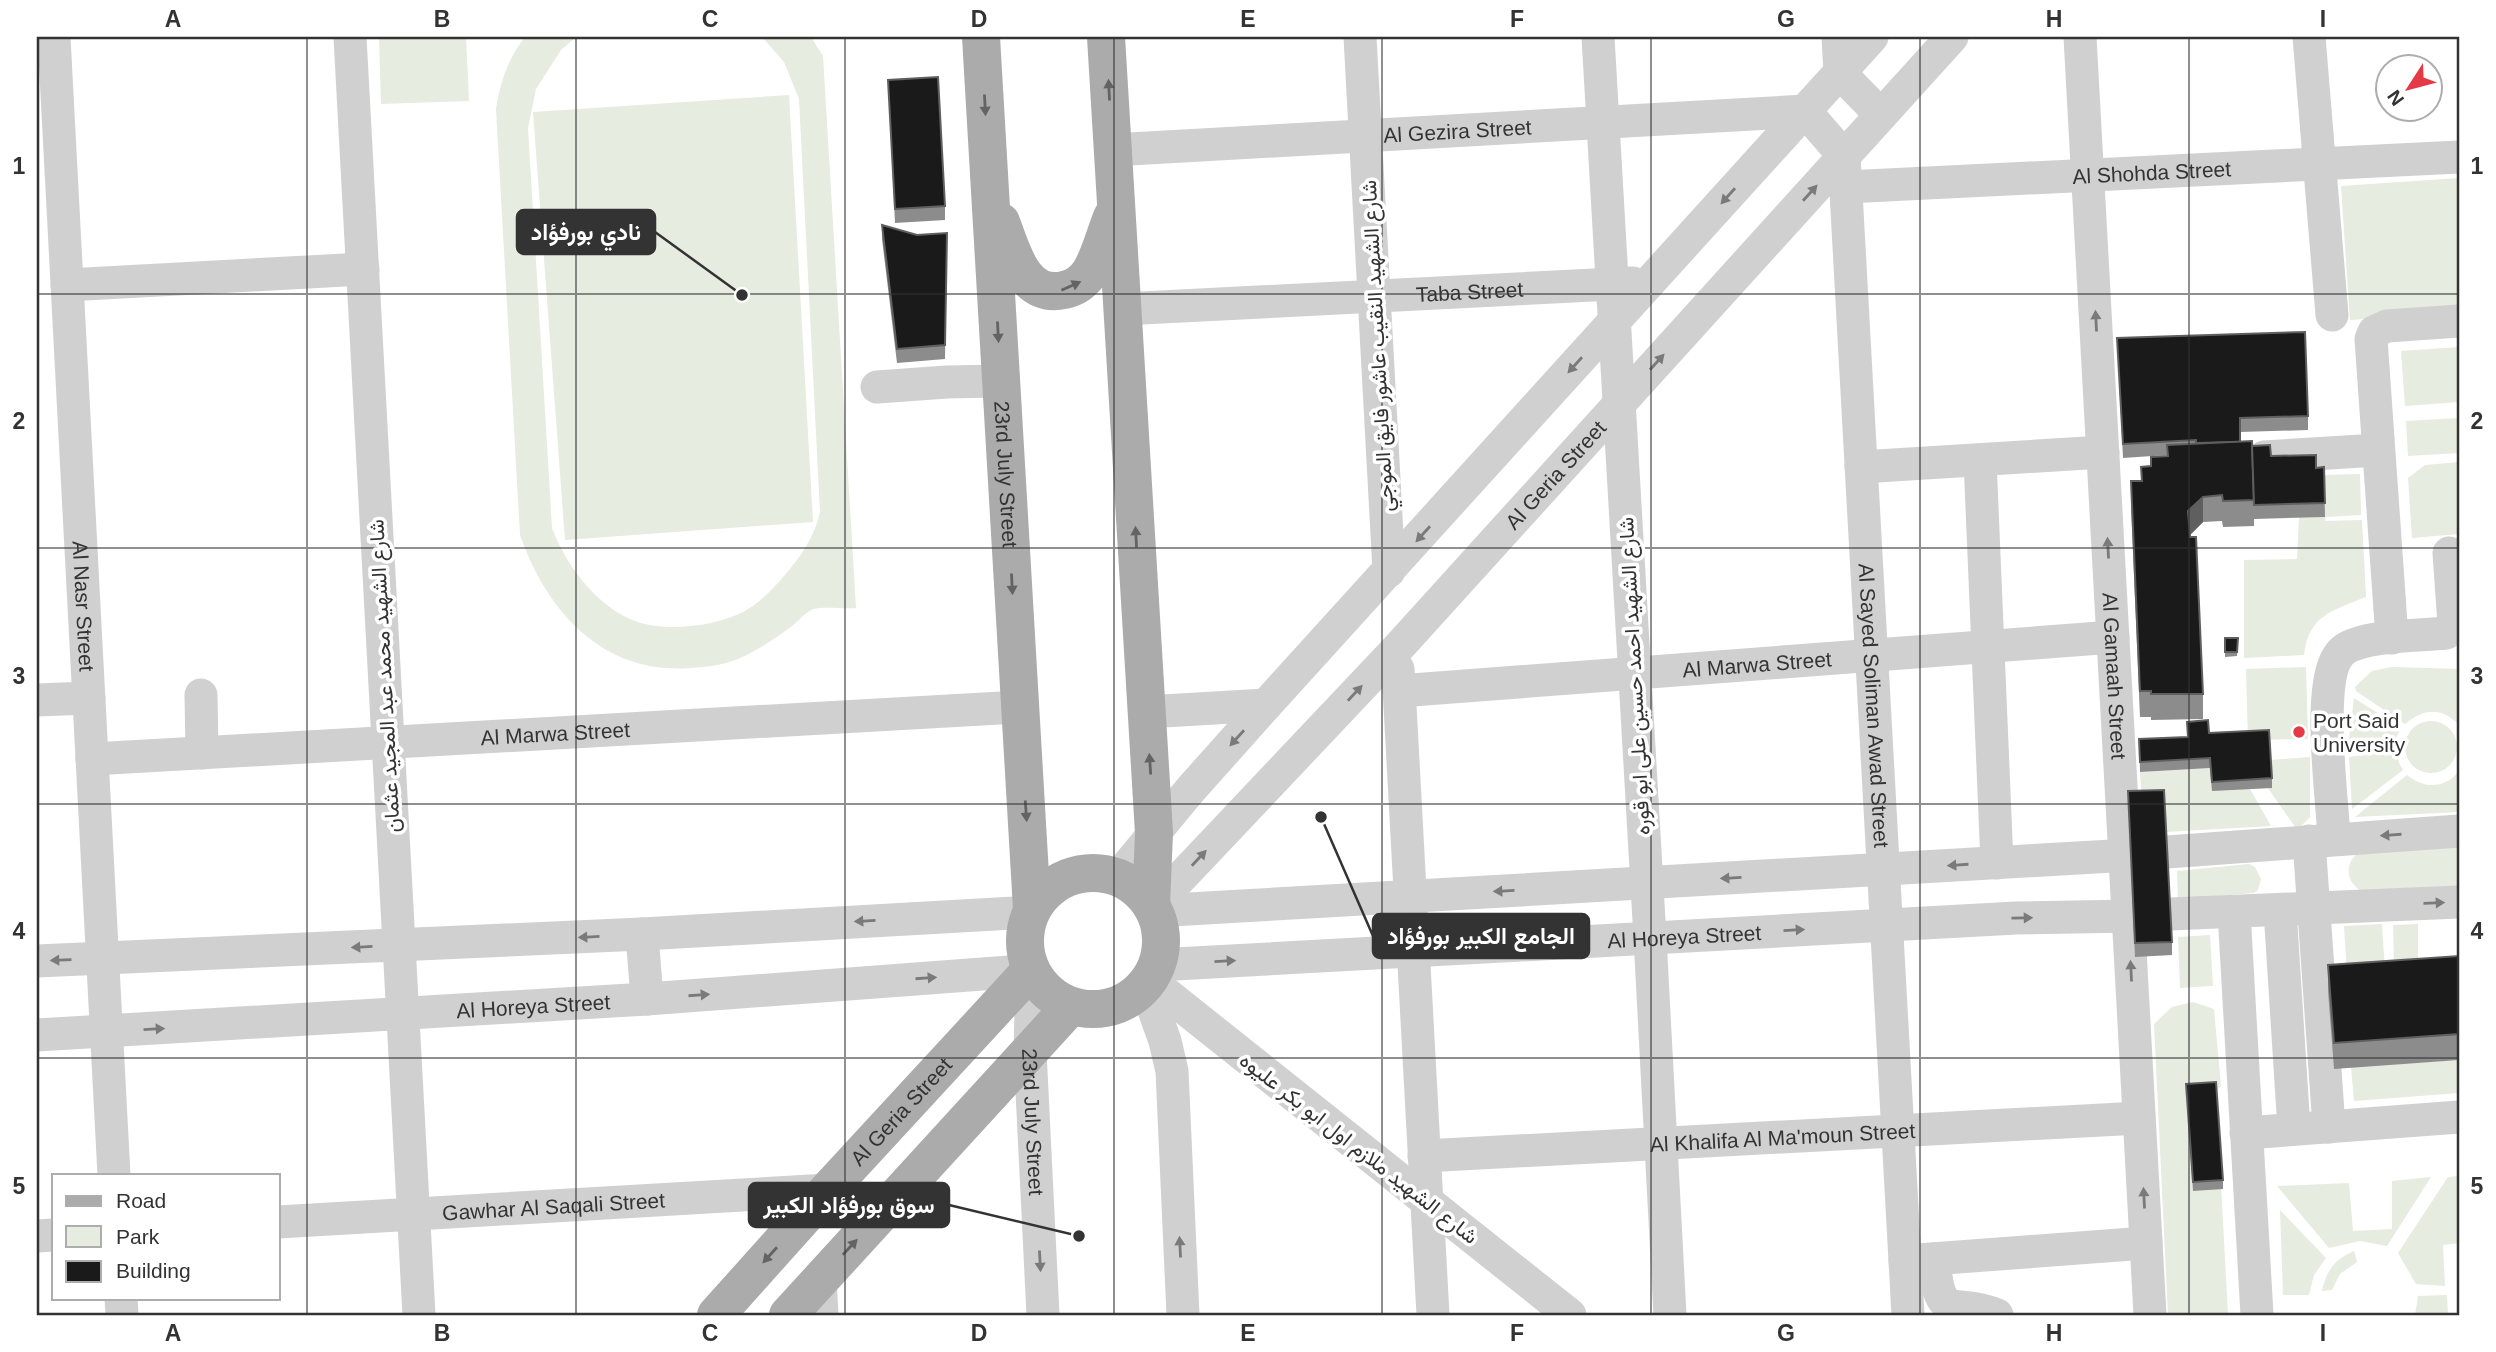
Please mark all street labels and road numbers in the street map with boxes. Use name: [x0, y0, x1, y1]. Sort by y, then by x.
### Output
street label: Al Gezira Street: [1383, 115, 1532, 146]
street label: Al Shohda Street: [2072, 157, 2232, 187]
street label: شارع الشهيد النقيب عاشور فايق الموجي: [1357, 179, 1403, 512]
street label: Taba Street: [1415, 277, 1524, 306]
street label: 23rd July Street: [991, 400, 1022, 549]
street label: Al Geria Street: [1500, 416, 1610, 533]
street label: شارع الشهيد احمد حسين على ابو قوره: [1614, 516, 1657, 836]
street label: شارع الشهيد محمد عبد المجيد عثمان: [364, 519, 407, 833]
street label: Al Nasr Street: [69, 540, 99, 672]
street label: Al Sayed Soliman Awad Street: [1855, 563, 1894, 848]
street label: Al Gamaah Street: [2099, 592, 2131, 760]
street label: Al Marwa Street: [1682, 647, 1833, 681]
street label: Al Marwa Street: [480, 717, 631, 749]
street label: Al Horeya Street: [1607, 920, 1762, 952]
street label: Al Horeya Street: [455, 990, 611, 1022]
street label: 23rd July Street: [1018, 1048, 1049, 1196]
street label: شارع الشهيد ملازم اول ابو بكر عليوه: [1234, 1048, 1483, 1250]
street label: Al Geria Street: [845, 1053, 956, 1170]
street label: Al Khalifa Al Ma'moun Street: [1649, 1118, 1916, 1155]
street label: Gawhar Al Saqali Street: [441, 1188, 666, 1224]

